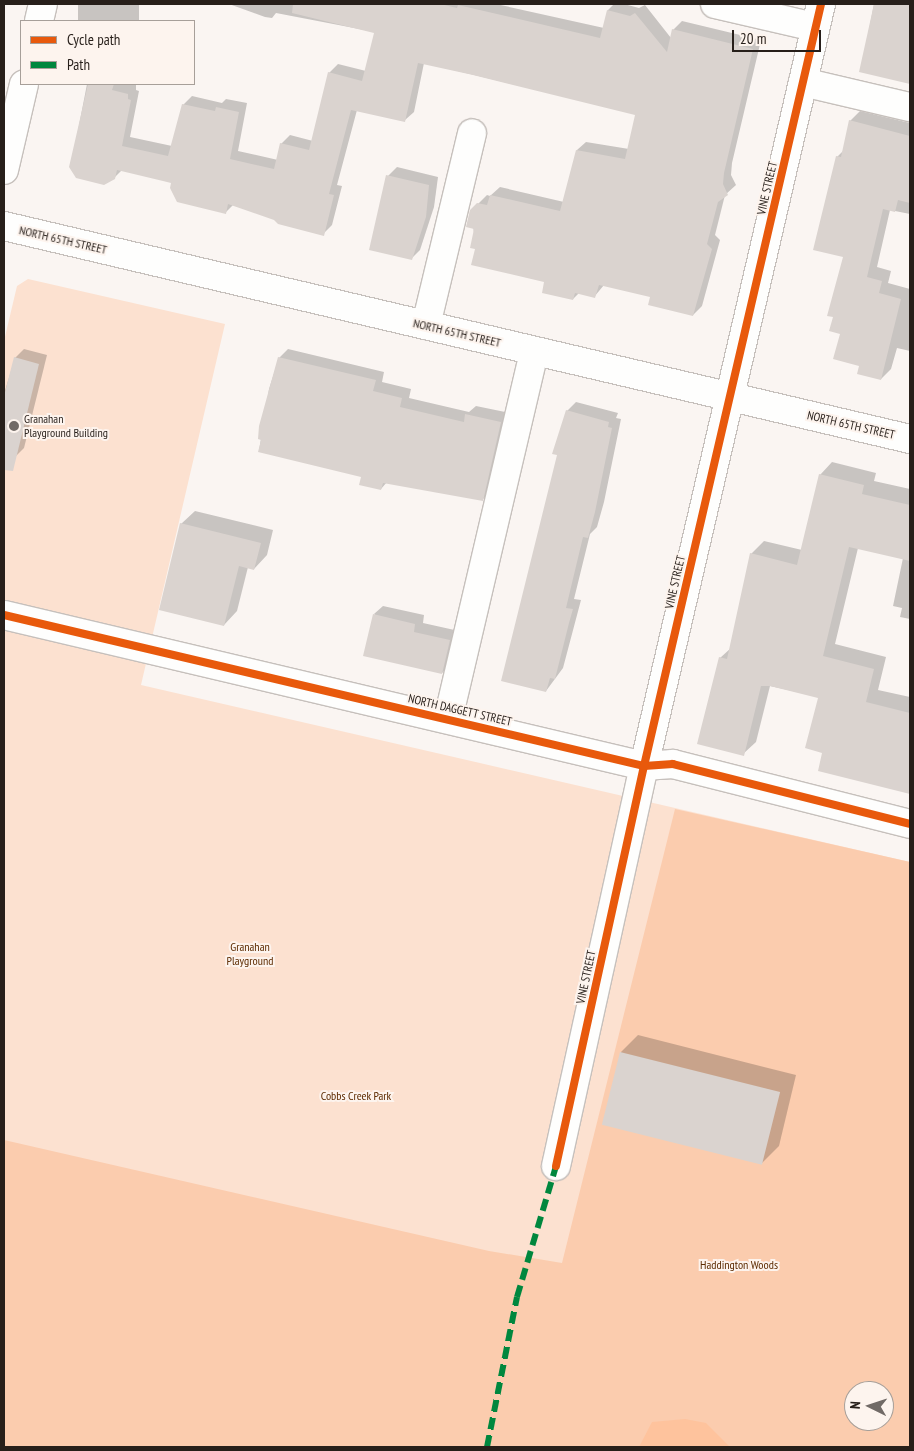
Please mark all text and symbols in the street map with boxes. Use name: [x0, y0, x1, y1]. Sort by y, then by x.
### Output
legend: [20, 20, 195, 85]
scale bar: [734, 20, 823, 52]
text: 20 m: [740, 29, 766, 48]
text: Cycle path: [67, 30, 120, 49]
text: Path: [67, 55, 90, 74]
street label: VINE STREET: [754, 160, 780, 216]
street label: NORTH 65TH STREET: [18, 223, 108, 257]
street label: NORTH 65TH STREET: [412, 316, 502, 350]
street label: NORTH 65TH STREET: [806, 408, 896, 442]
place label: Granahan Playground Building: [24, 412, 108, 440]
marker: Granahan Playground Building: [8, 420, 20, 432]
street label: VINE STREET: [662, 554, 688, 610]
street label: NORTH DAGGETT STREET: [407, 691, 513, 729]
park label: Granahan Playground: [227, 940, 273, 968]
street label: VINE STREET: [573, 949, 599, 1005]
park label: Cobbs Creek Park: [321, 1089, 391, 1103]
park label: Haddington Woods: [700, 1258, 778, 1272]
north arrow: [844, 1381, 894, 1431]
text: N: [846, 1401, 864, 1409]

